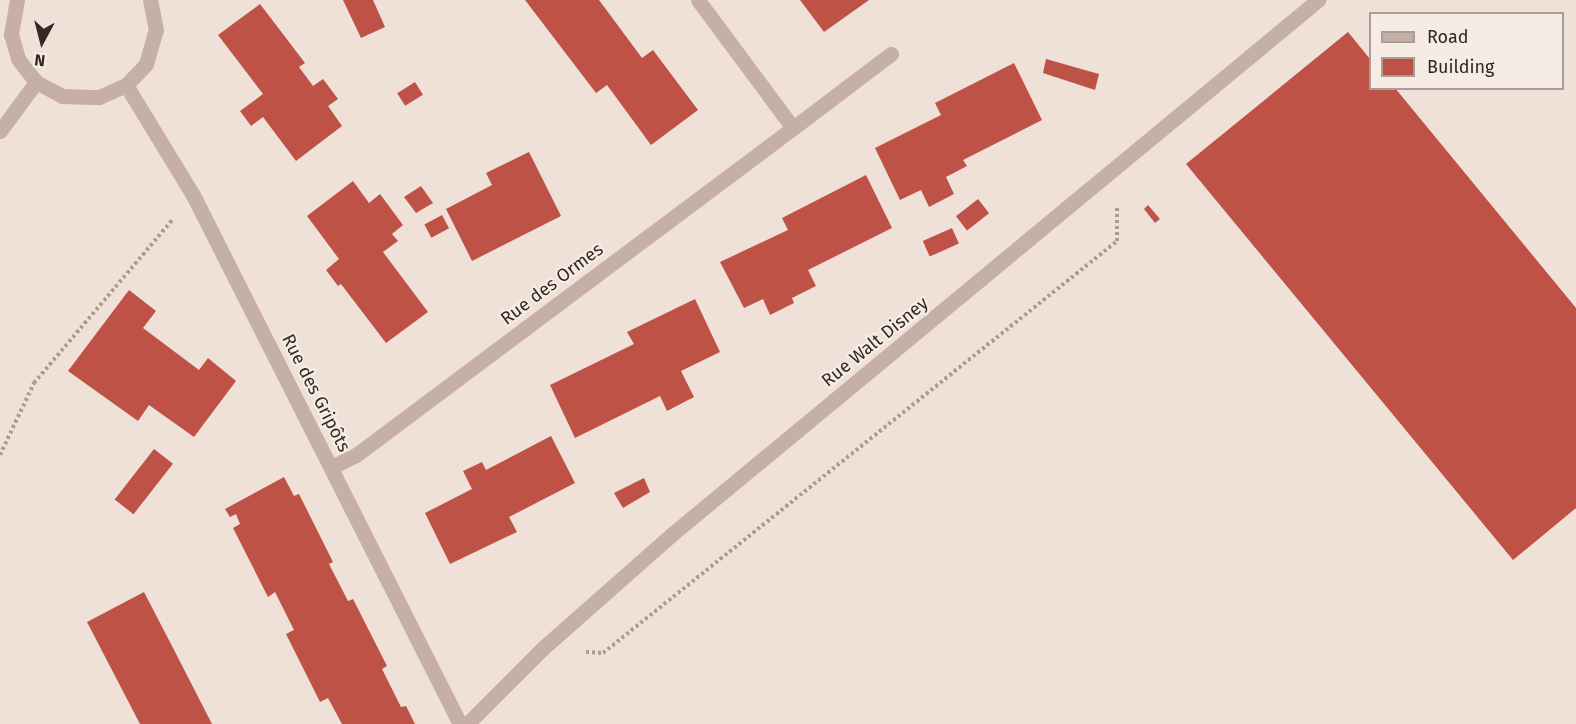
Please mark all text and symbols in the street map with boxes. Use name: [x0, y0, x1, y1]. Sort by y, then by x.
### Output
north arrow: [12, 12, 72, 72]
legend: [1369, 12, 1564, 90]
text: Road: [1427, 26, 1469, 48]
text: N: [33, 50, 46, 70]
text: Building: [1427, 56, 1494, 78]
street label: Rue des Ormes: [496, 238, 608, 330]
street label: Rue Walt Disney: [817, 292, 933, 392]
street label: Rue des Gripôts: [277, 331, 355, 455]

